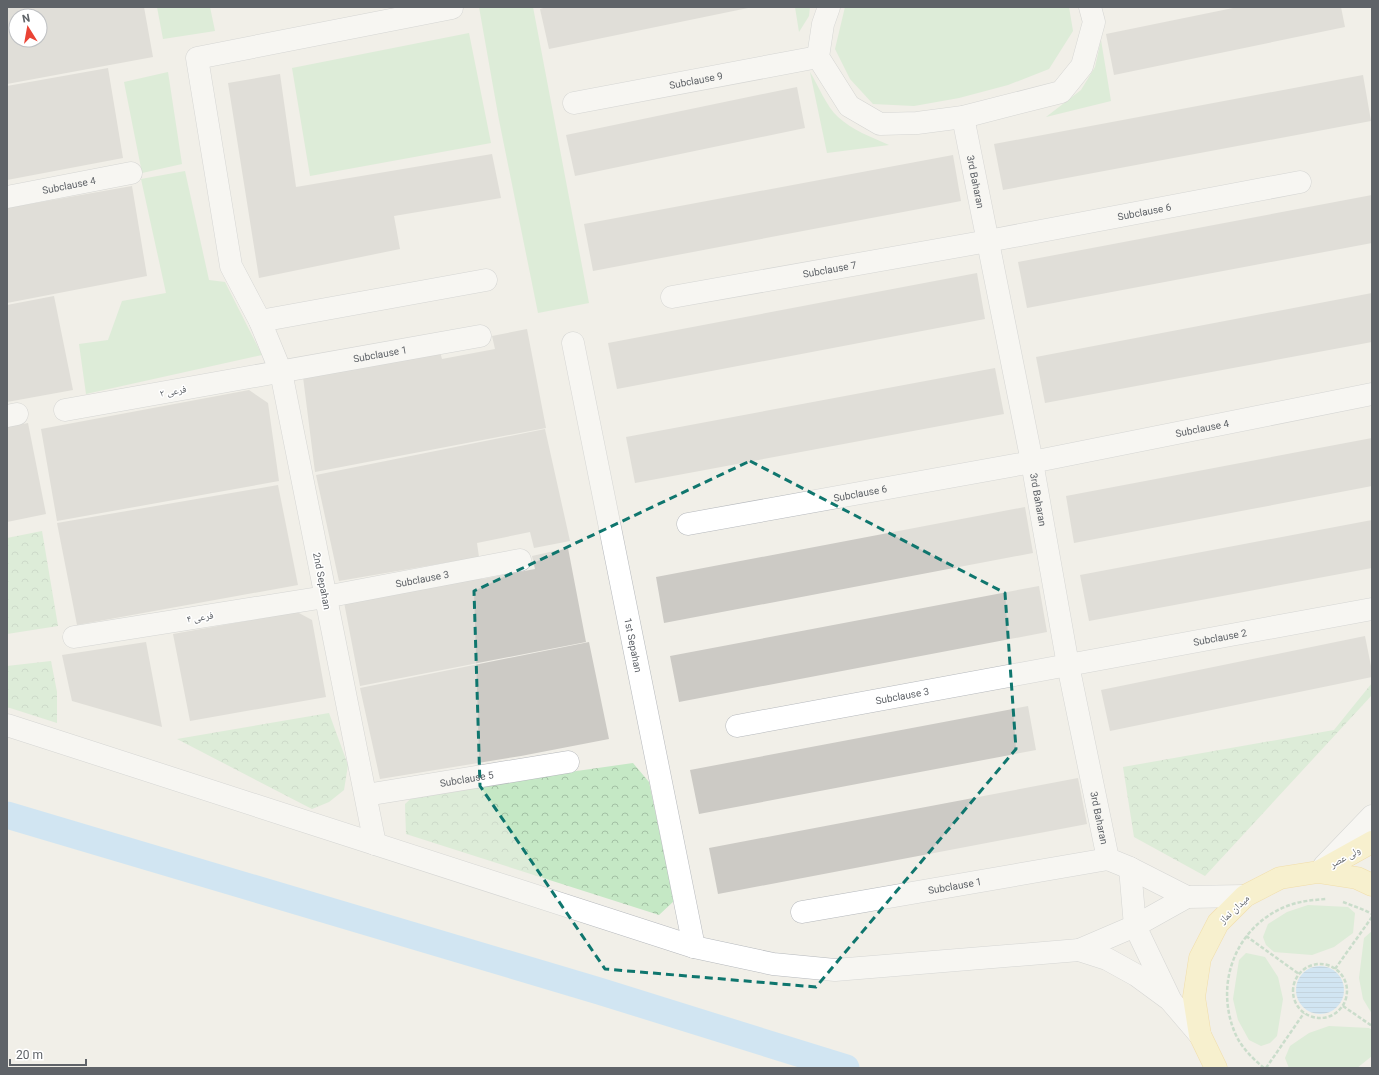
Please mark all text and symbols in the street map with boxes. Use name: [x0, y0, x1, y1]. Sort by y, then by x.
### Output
north arrow: [8, 8, 48, 48]
text: N: [21, 12, 31, 26]
street label: Subclause 9: [668, 70, 724, 90]
street label: 3rd Baharan: [965, 154, 987, 209]
street label: Subclause 4: [41, 174, 97, 196]
street label: Subclause 6: [1117, 201, 1172, 222]
street label: Subclause 7: [802, 259, 858, 279]
street label: Subclause 1: [352, 344, 408, 364]
street label: فرعی ۲: [159, 383, 187, 400]
street label: Subclause 4: [1174, 417, 1230, 439]
street label: 3rd Baharan: [1029, 472, 1049, 527]
street label: Subclause 6: [833, 483, 888, 503]
street label: 2nd Sepahan: [311, 551, 333, 611]
street label: Subclause 3: [394, 568, 450, 589]
street label: فرعی ۴: [186, 609, 214, 626]
street label: 1st Sepahan: [623, 617, 644, 673]
street label: Subclause 2: [1192, 627, 1248, 647]
street label: Subclause 3: [875, 685, 930, 706]
street label: Subclause 5: [439, 769, 495, 788]
street label: 3rd Baharan: [1089, 790, 1110, 845]
street label: ولی عصر: [1327, 844, 1363, 871]
street label: Subclause 1: [927, 875, 982, 896]
street label: میدان نماز: [1216, 892, 1252, 927]
scale bar: [10, 1041, 86, 1067]
text: 20 m: [16, 1048, 43, 1062]

